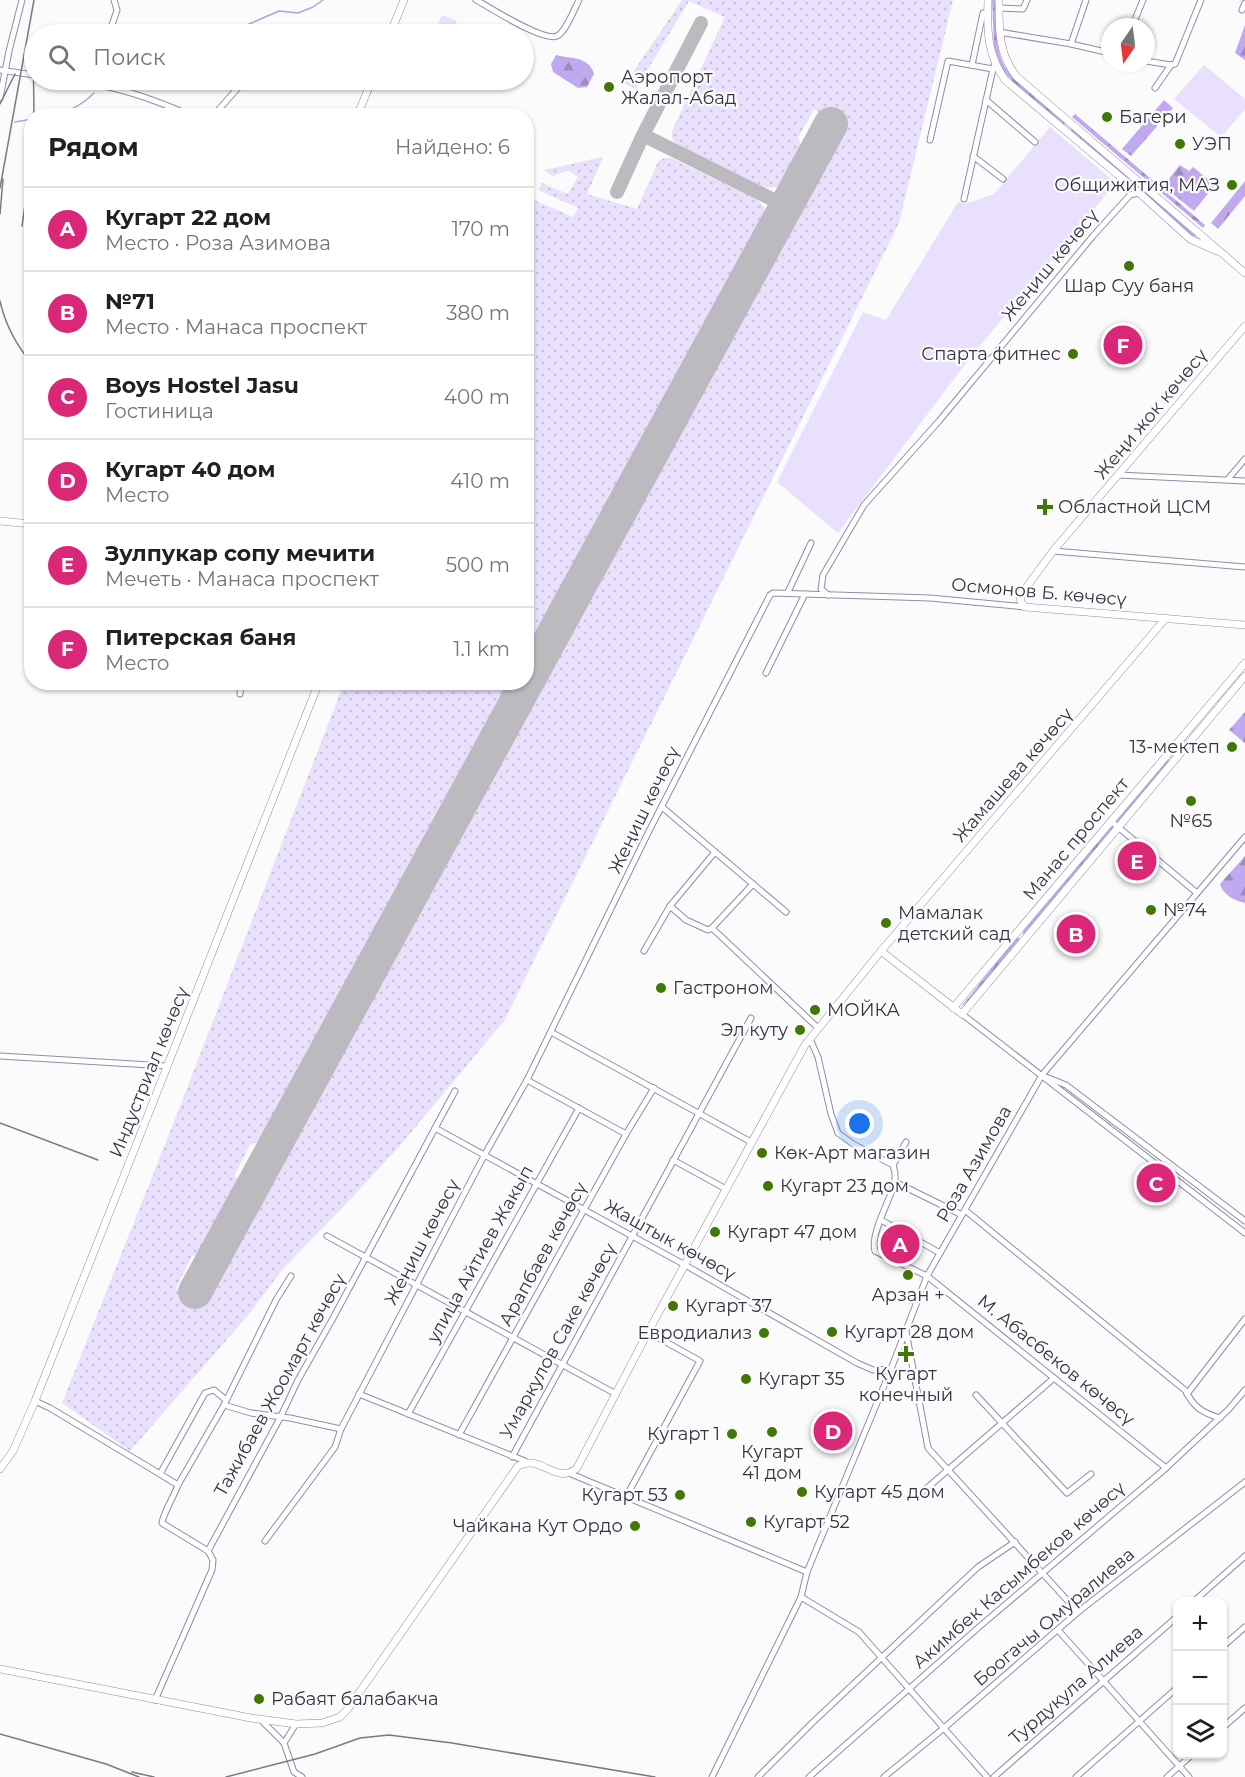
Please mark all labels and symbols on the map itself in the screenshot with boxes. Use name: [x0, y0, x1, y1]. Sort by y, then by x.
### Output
north arrow: [1101, 18, 1155, 72]
place label: Аэропорт Жалал-Абад: [621, 66, 737, 109]
marker: Аэропорт Жалал-Абад: [602, 80, 616, 94]
place label: Багери: [1119, 106, 1187, 128]
marker: Багери: [1100, 110, 1114, 124]
place label: УЭП: [1192, 133, 1232, 155]
marker: УЭП: [1173, 137, 1187, 151]
place label: Общижития, МАЗ: [1054, 174, 1220, 196]
marker: Общижития, МАЗ: [1225, 178, 1239, 192]
street label: Жеңиш көчөсү: [997, 205, 1103, 325]
marker: Шар Суу баня: [1122, 259, 1136, 273]
place label: Шар Суу баня: [1064, 275, 1194, 297]
pin: F: [1104, 322, 1142, 368]
place label: Спарта фитнес: [921, 343, 1061, 365]
street label: Жеңи жок көчөсү: [1090, 344, 1212, 484]
marker: Спарта фитнес: [1066, 347, 1080, 361]
place label: Областной ЦСМ: [1058, 496, 1211, 518]
marker: Областной ЦСМ: [1036, 498, 1054, 516]
street label: Осмонов Б. көчөсү: [950, 573, 1128, 611]
street label: Жамашева көчөсү: [949, 703, 1077, 847]
place label: 13-мектеп: [1130, 736, 1220, 758]
marker: 13-мектеп: [1225, 740, 1239, 754]
street label: Жеңиш көчөсү: [604, 743, 684, 877]
street label: Манас проспект: [1018, 773, 1134, 905]
marker: №65: [1184, 794, 1198, 808]
place label: №65: [1170, 810, 1212, 832]
pin: E: [1118, 838, 1156, 884]
place label: №74: [1163, 899, 1207, 921]
place label: Мамалак детский сад: [898, 902, 1011, 945]
marker: №74: [1144, 903, 1158, 917]
pin: B: [1056, 912, 1096, 956]
marker: Мамалак детский сад: [879, 916, 893, 930]
place label: Гастроном: [673, 977, 773, 999]
marker: Гастроном: [654, 981, 668, 995]
street label: Индустриал көчөсү: [105, 983, 193, 1161]
place label: МОЙКА: [827, 999, 901, 1021]
marker: МОЙКА: [808, 1003, 822, 1017]
place label: Эл куту: [721, 1019, 788, 1041]
marker: Эл куту: [793, 1023, 807, 1037]
street label: Роза Азимова: [932, 1102, 1016, 1226]
your location: [845, 1109, 874, 1138]
place label: Көк-Арт магазин: [774, 1142, 931, 1164]
marker: Көк-Арт магазин: [755, 1146, 769, 1160]
pin: C: [1136, 1160, 1176, 1206]
street label: улица Айтиев Жакып: [422, 1161, 538, 1347]
street label: Жеңиш көчөсү: [380, 1175, 464, 1309]
place label: Кугарт 23 дом: [780, 1175, 909, 1197]
street label: Арапбаев көчөсү: [494, 1178, 592, 1330]
marker: Кугарт 23 дом: [761, 1179, 775, 1193]
street label: Жаштык көчөсү: [600, 1195, 740, 1285]
place label: Кугарт 47 дом: [727, 1221, 857, 1243]
pin: A: [880, 1222, 920, 1266]
marker: Кугарт 47 дом: [708, 1225, 722, 1239]
street label: Умаркулов Саке көчөсү: [495, 1239, 621, 1443]
marker: Арзан +: [901, 1268, 915, 1282]
street label: Тажибаев Жоомарт көчөсү: [209, 1270, 351, 1500]
place label: Арзан +: [871, 1284, 945, 1306]
street label: М. Абасбеков көчөсү: [973, 1290, 1139, 1430]
place label: Кугарт 37: [685, 1295, 772, 1317]
marker: Кугарт 37: [666, 1299, 680, 1313]
place label: Кугарт 28 дом: [844, 1321, 974, 1343]
place label: Евродиализ: [637, 1322, 752, 1344]
marker: Кугарт 28 дом: [825, 1325, 839, 1339]
marker: Евродиализ: [757, 1326, 771, 1340]
marker: Кугарт конечный: [899, 1347, 913, 1361]
place label: Кугарт конечный: [859, 1363, 953, 1406]
place label: Кугарт 35: [758, 1368, 845, 1390]
marker: Кугарт 35: [739, 1372, 753, 1386]
pin: D: [814, 1408, 852, 1454]
place label: Кугарт 1: [647, 1423, 720, 1445]
marker: Кугарт 41 дом: [765, 1425, 779, 1439]
marker: Кугарт 1: [725, 1427, 739, 1441]
place label: Кугарт 41 дом: [741, 1441, 803, 1484]
street label: Акимбек Касымбеков көчөсү: [908, 1477, 1130, 1673]
place label: Кугарт 45 дом: [814, 1481, 945, 1503]
place label: Кугарт 53: [581, 1484, 668, 1506]
marker: Кугарт 45 дом: [795, 1485, 809, 1499]
marker: Кугарт 53: [673, 1488, 687, 1502]
place label: Кугарт 52: [763, 1511, 850, 1533]
place label: Чайкана Кут Ордо: [453, 1515, 623, 1537]
marker: Кугарт 52: [744, 1515, 758, 1529]
marker: Чайкана Кут Ордо: [628, 1519, 642, 1533]
street label: Боогачы Омуралиева: [969, 1543, 1139, 1691]
street label: Турдукула Алиева: [1005, 1621, 1147, 1749]
place label: Рабаят балабакча: [271, 1688, 438, 1710]
marker: Рабаят балабакча: [252, 1692, 266, 1706]

